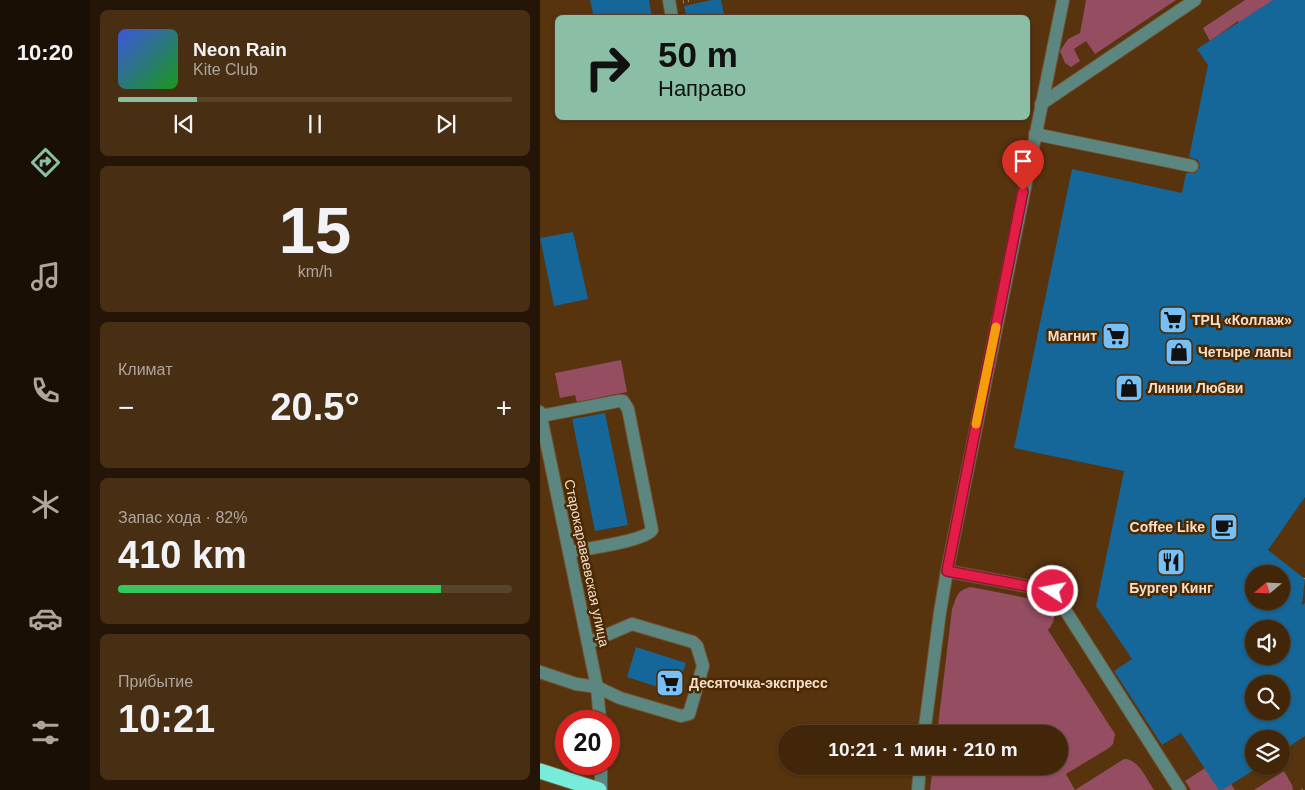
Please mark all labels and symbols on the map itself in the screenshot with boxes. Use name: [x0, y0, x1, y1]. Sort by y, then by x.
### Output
pin: [1002, 140, 1044, 191]
supermarket icon: ТРЦ «Коллаж»: [1158, 305, 1188, 335]
place label: ТРЦ «Коллаж»: [1192, 312, 1292, 328]
supermarket icon: Магнит: [1101, 321, 1131, 351]
place label: Магнит: [1048, 328, 1097, 344]
shop icon: Четыре лапы: [1164, 337, 1194, 367]
place label: Четыре лапы: [1198, 344, 1292, 360]
shop icon: Линии Любви: [1114, 373, 1144, 403]
place label: Линии Любви: [1148, 380, 1243, 396]
street label: Старокараваевская улица: [561, 478, 613, 648]
cafe icon: Coffee Like: [1209, 512, 1239, 542]
place label: Coffee Like: [1130, 519, 1205, 535]
restaurant icon: Бургер Кинг: [1156, 547, 1186, 577]
position arrow: [1026, 564, 1078, 616]
north arrow: [1245, 565, 1290, 610]
place label: Бургер Кинг: [1129, 580, 1213, 596]
supermarket icon: Десяточка-экспресс: [655, 668, 685, 698]
place label: Десяточка-экспресс: [689, 675, 828, 691]
speed limit sign: 20: [555, 710, 620, 775]

